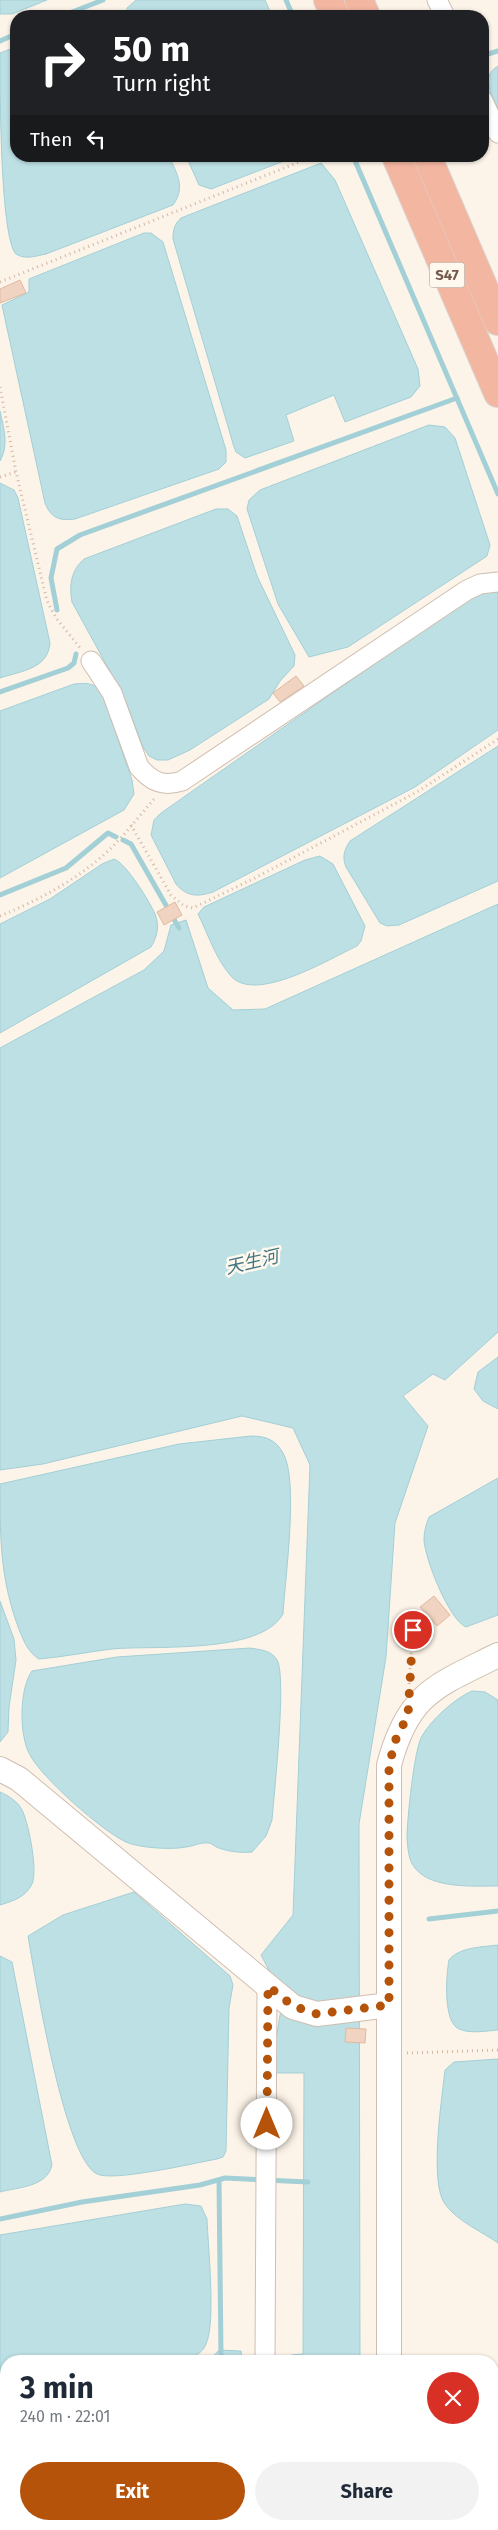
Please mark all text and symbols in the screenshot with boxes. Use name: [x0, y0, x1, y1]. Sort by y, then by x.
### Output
text: 50 m: [113, 28, 190, 70]
icon: right: [30, 30, 95, 95]
text: Turn right: [113, 70, 210, 97]
icon: left: [82, 125, 110, 153]
text: Then: [30, 128, 72, 151]
road number: S47: [430, 262, 464, 288]
water label: 天生河: [223, 1245, 284, 1279]
pin: [392, 1609, 434, 1651]
icon: arrive: [399, 1616, 427, 1644]
position arrow: [240, 2097, 292, 2149]
text: 3 min: [20, 2370, 94, 2406]
button: close: [427, 2372, 479, 2424]
text: 240 m · 22:01: [20, 2407, 110, 2426]
button: Exit: [20, 2462, 245, 2520]
button: Share: [255, 2462, 479, 2520]

